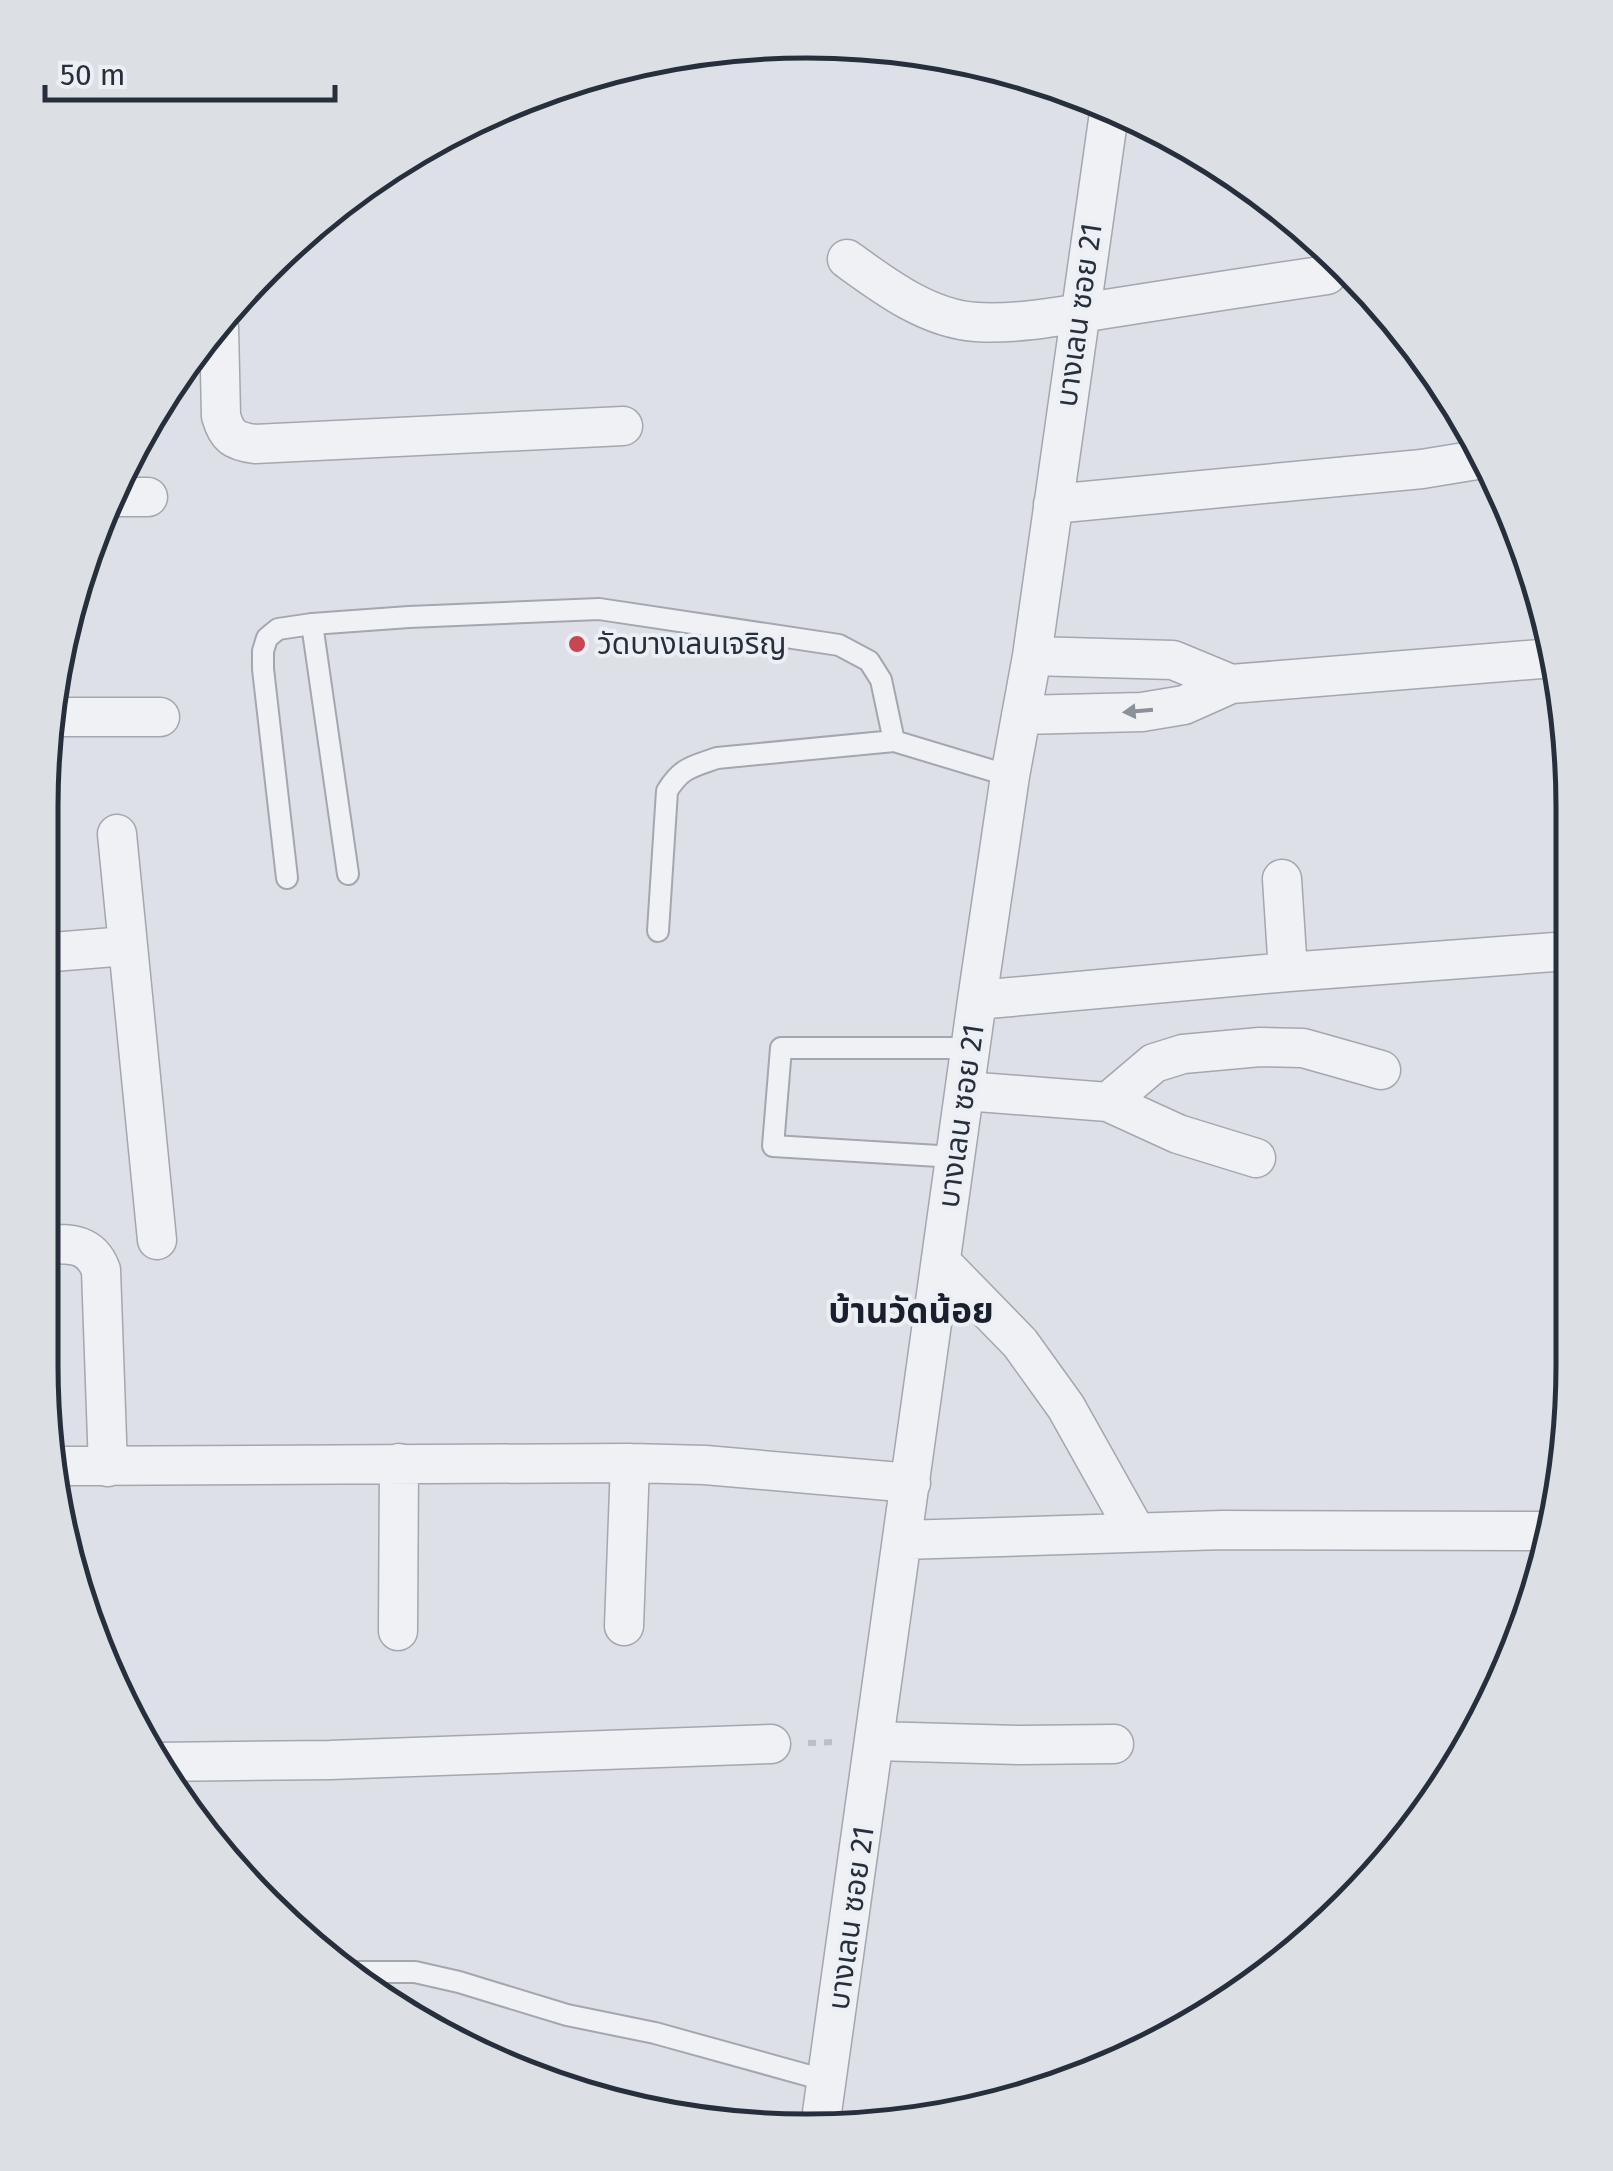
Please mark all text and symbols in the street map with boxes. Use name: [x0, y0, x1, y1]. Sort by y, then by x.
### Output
scale bar: [45, 40, 335, 102]
text: 50 m: [60, 57, 125, 93]
street label: บางเลน ซอย 21: [1048, 221, 1110, 409]
place label: วัดบางเลนเจริญ: [597, 626, 787, 662]
marker: วัดบางเลนเจริญ: [566, 633, 588, 655]
one-way arrow: [1122, 704, 1153, 720]
street label: บางเลน ซอย 21: [930, 1022, 992, 1210]
district label: บ้านวัดน้อย: [828, 1290, 994, 1332]
street label: บางเลน ซอย 21: [820, 1824, 882, 2012]

